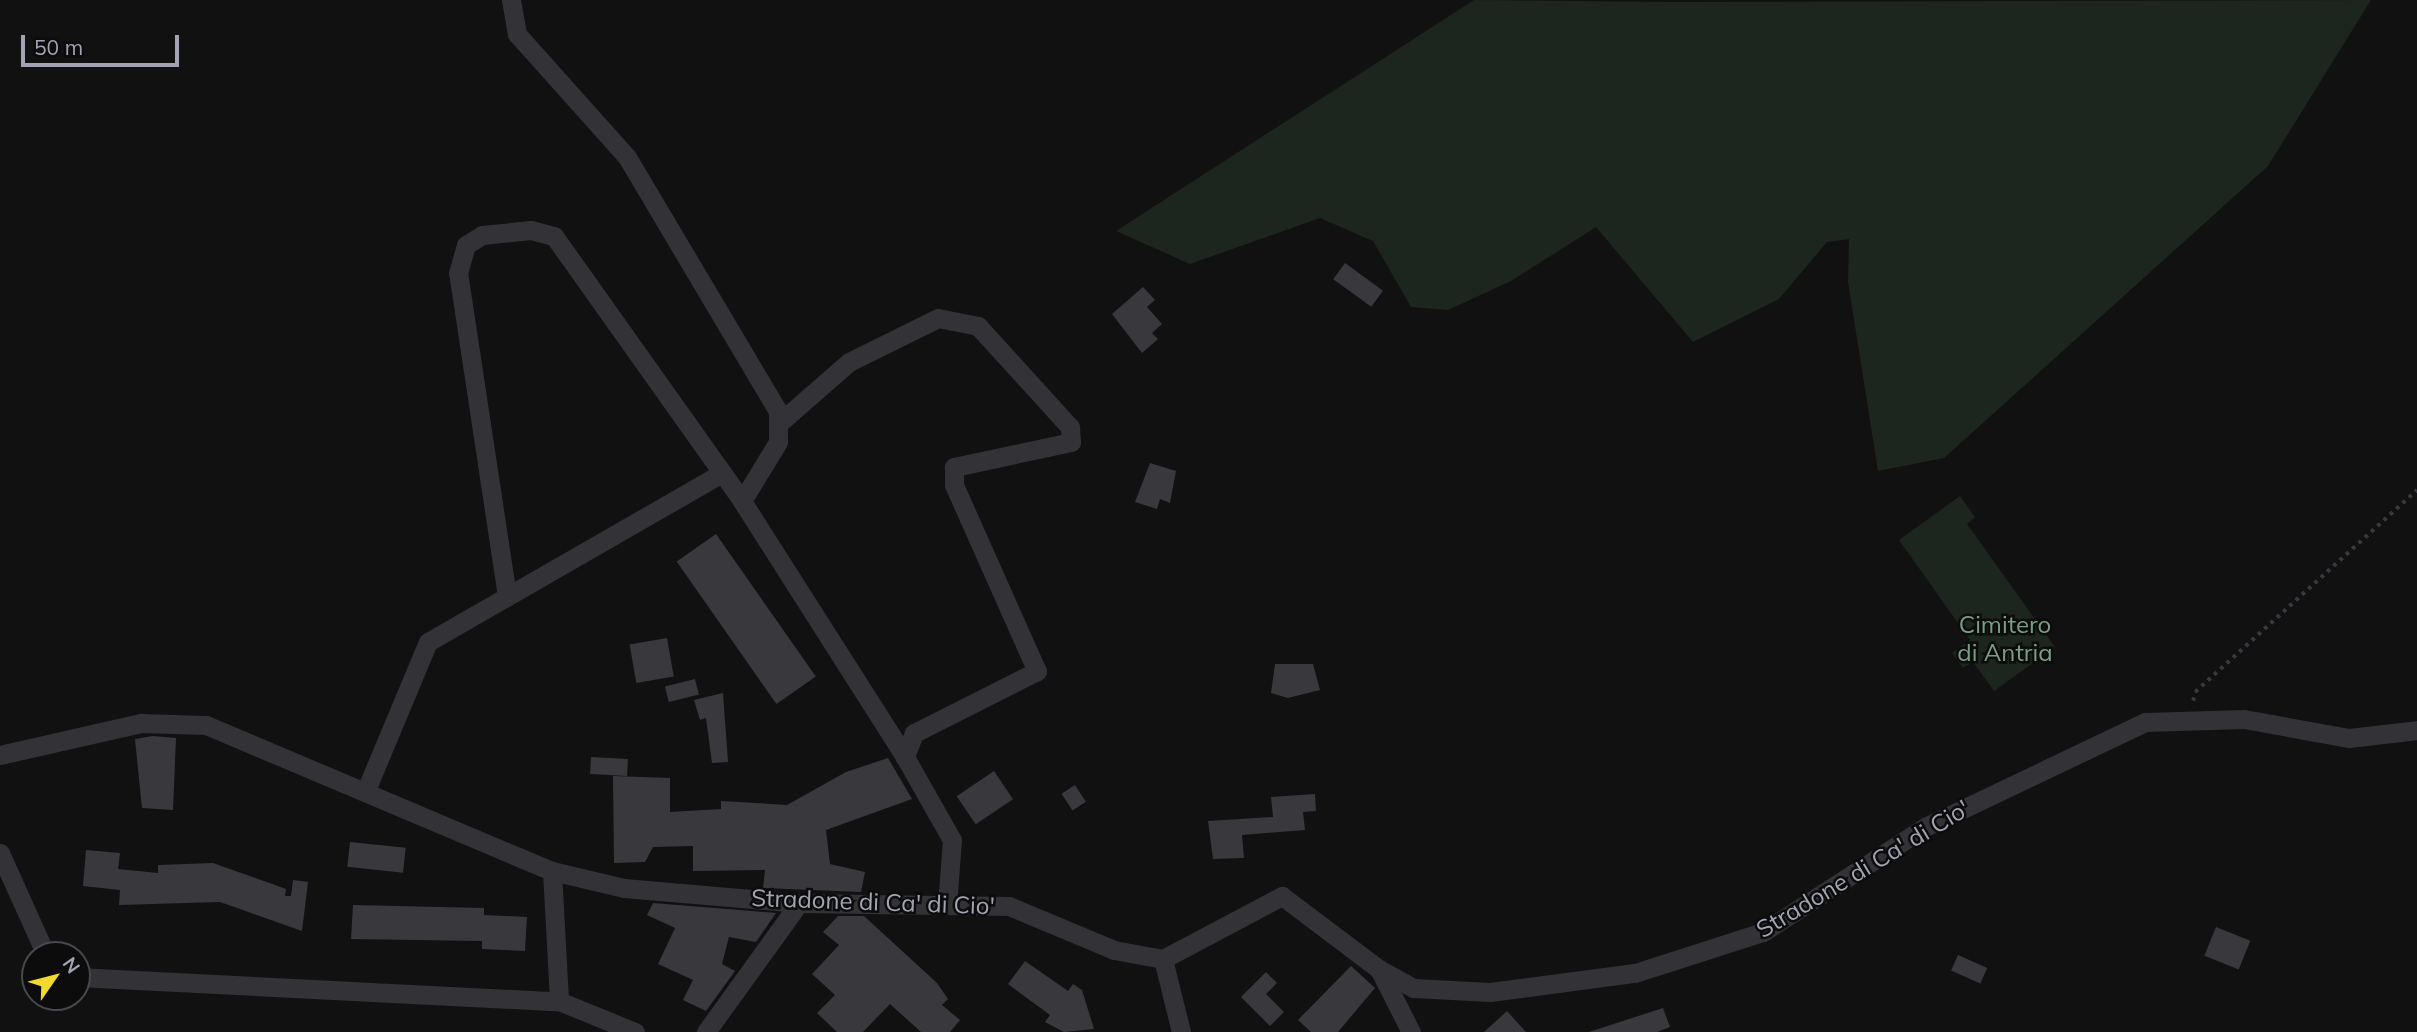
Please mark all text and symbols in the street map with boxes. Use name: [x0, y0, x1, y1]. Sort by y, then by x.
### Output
scale bar: [24, 21, 182, 65]
text: 50 m: [34, 34, 83, 60]
park label: Cimitero di Antria: [1957, 611, 2053, 667]
street label: Stradone di Ca' di Cio': [1751, 794, 1975, 944]
street label: Stradone di Ca' di Cio': [751, 883, 995, 921]
north arrow: [21, 941, 91, 1011]
text: N: [58, 952, 86, 978]

